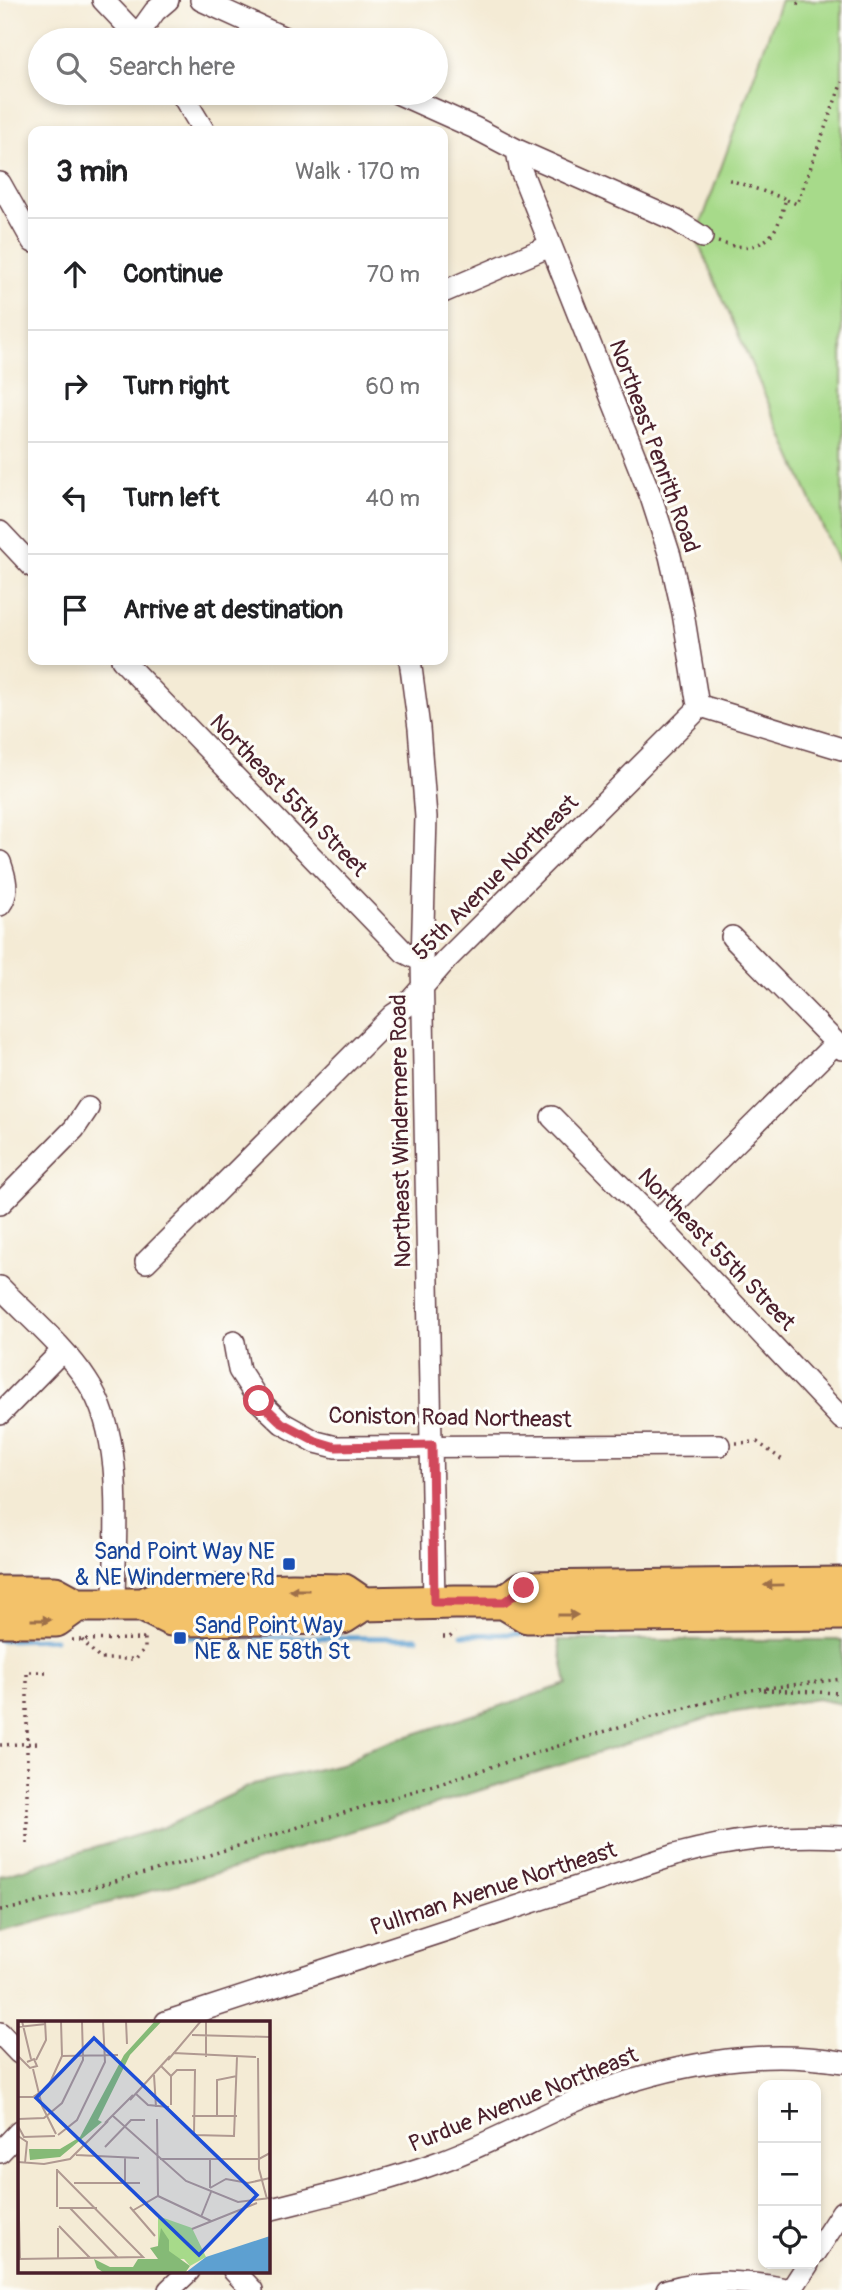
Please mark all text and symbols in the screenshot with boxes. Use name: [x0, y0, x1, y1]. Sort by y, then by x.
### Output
search box: [28, 28, 448, 105]
icon: search: [52, 48, 90, 86]
text: Search here: [108, 51, 235, 83]
text: 3 min: [56, 153, 128, 190]
text: Walk · 170 m: [295, 157, 420, 186]
icon: ahead: [56, 255, 94, 293]
text: Continue: [123, 258, 223, 290]
text: 70 m: [367, 260, 420, 289]
street label: Northeast Penrith Road: [603, 336, 707, 557]
icon: right: [56, 367, 94, 405]
text: Turn right: [123, 370, 229, 402]
text: 60 m: [365, 372, 420, 401]
icon: left: [56, 479, 94, 517]
text: Turn left: [123, 482, 219, 514]
text: 40 m: [366, 484, 420, 513]
icon: arrive: [56, 591, 94, 629]
text: Arrive at destination: [123, 594, 343, 626]
street label: Northeast 55th Street: [203, 708, 374, 883]
street label: 55th Avenue Northeast: [406, 788, 585, 967]
street label: Northeast Windermere Road: [384, 994, 417, 1268]
street label: Northeast 55th Street: [631, 1162, 802, 1337]
route start: [243, 1385, 274, 1416]
street label: Coniston Road Northeast: [328, 1401, 573, 1434]
place label: Sand Point Way NE & NE Windermere Rd: [75, 1537, 275, 1592]
marker: Sand Point Way NE & NE Windermere Rd: [281, 1556, 297, 1572]
route end: [508, 1572, 539, 1603]
one-way arrow: [763, 1579, 785, 1591]
one-way arrow: [288, 1584, 310, 1596]
one-way arrow: [558, 1609, 580, 1621]
place label: Sand Point Way NE & NE 58th St: [194, 1611, 351, 1666]
one-way arrow: [30, 1614, 52, 1626]
marker: Sand Point Way NE & NE 58th St: [172, 1630, 188, 1646]
street label: Pullman Avenue Northeast: [366, 1835, 621, 1942]
inset map: [18, 2021, 270, 2272]
street label: Purdue Avenue Northeast: [404, 2040, 643, 2159]
map controls: [758, 2080, 821, 2269]
button: +: [758, 2080, 821, 2143]
button: −: [758, 2143, 821, 2206]
button: locate: [758, 2206, 821, 2269]

